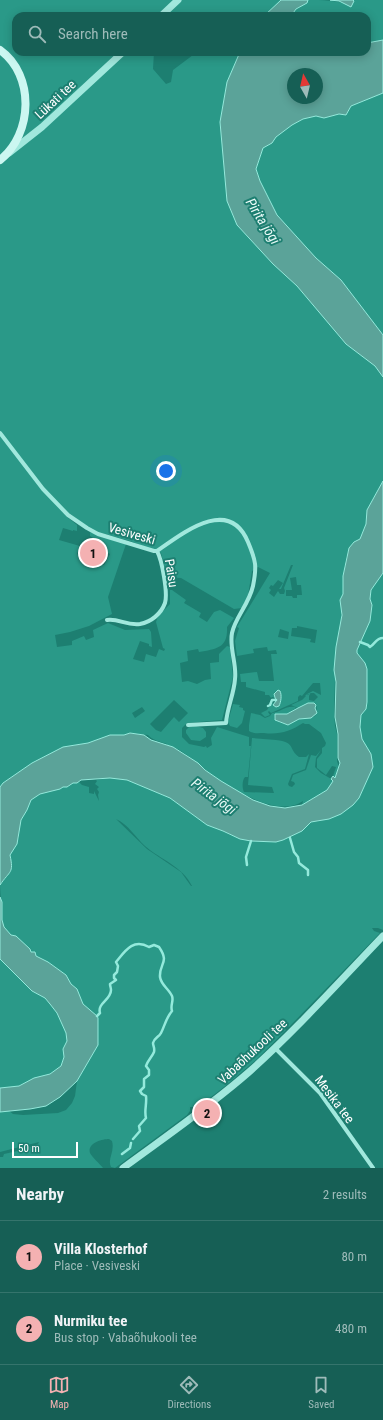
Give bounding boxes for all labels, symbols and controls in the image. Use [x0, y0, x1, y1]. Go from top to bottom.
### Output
search box [12, 12, 371, 56]
icon: search [26, 23, 48, 45]
text: Search here [58, 25, 128, 43]
north arrow [287, 68, 323, 104]
street label: Lükati tee [32, 77, 79, 122]
water label: Pirita jõgi [243, 195, 284, 248]
your location [156, 461, 176, 481]
street label: Vesiveski [107, 520, 157, 547]
pin: 1 [80, 538, 106, 568]
street label: Paisu [162, 558, 181, 588]
water label: Pirita jõgi [189, 774, 240, 818]
street label: Vabaõhukooli tee [215, 1016, 290, 1087]
street label: Mesika tee [312, 1072, 357, 1126]
pin: 2 [194, 1098, 220, 1128]
scale bar [12, 1140, 78, 1159]
text: 50 m [18, 1142, 40, 1155]
text: Nearby [16, 1184, 64, 1204]
text: 2 results [323, 1187, 367, 1202]
text: Villa Klosterhof [54, 1240, 147, 1258]
text: 1 [26, 1249, 32, 1264]
text: 80 m [341, 1249, 367, 1264]
text: Place · Vesiveski [54, 1258, 140, 1273]
text: Nurmiku tee [54, 1312, 127, 1330]
text: 2 [26, 1321, 32, 1336]
text: 480 m [335, 1321, 367, 1336]
text: Bus stop · Vabaõhukooli tee [54, 1330, 197, 1345]
tab: Map [48, 1374, 70, 1411]
tab: Directions [167, 1374, 211, 1411]
tab: Saved [308, 1374, 335, 1411]

